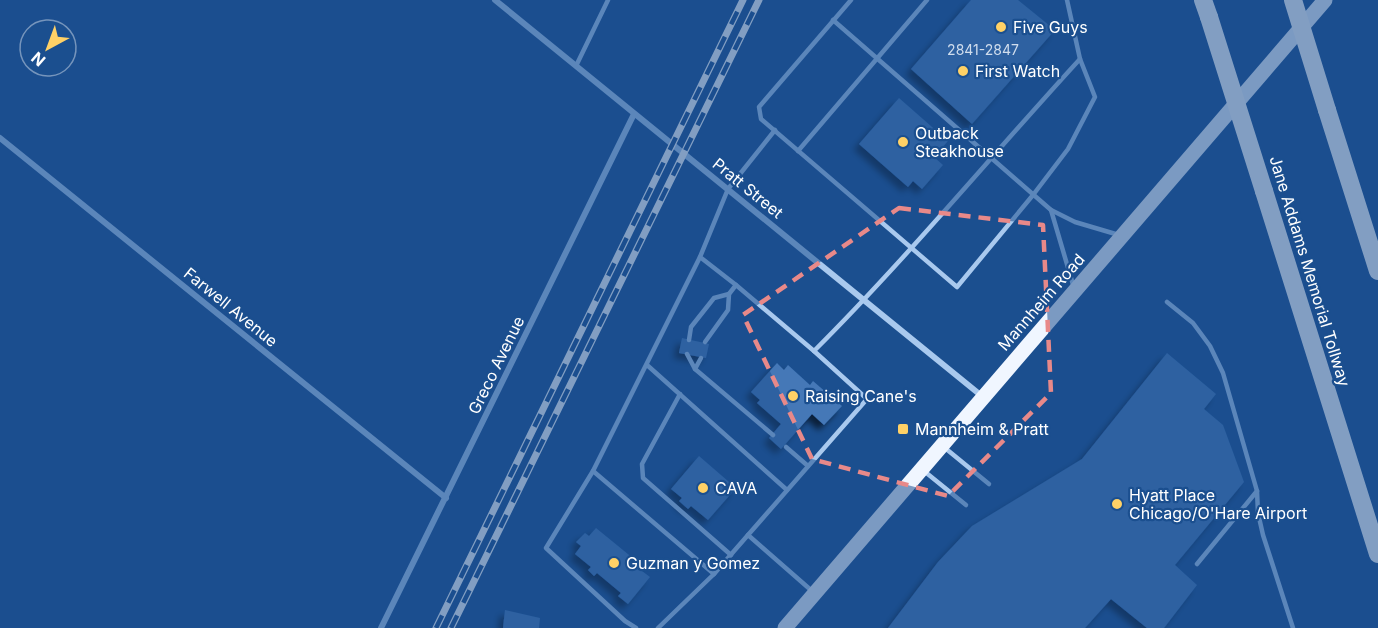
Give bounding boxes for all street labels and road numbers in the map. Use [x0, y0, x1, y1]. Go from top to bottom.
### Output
street label: Pratt Street [709, 153, 787, 223]
street label: Jane Addams Memorial Tollway [1265, 153, 1355, 389]
street label: Mannheim Road [993, 249, 1089, 355]
street label: Farwell Avenue [180, 263, 282, 351]
street label: Greco Avenue [464, 313, 528, 417]

